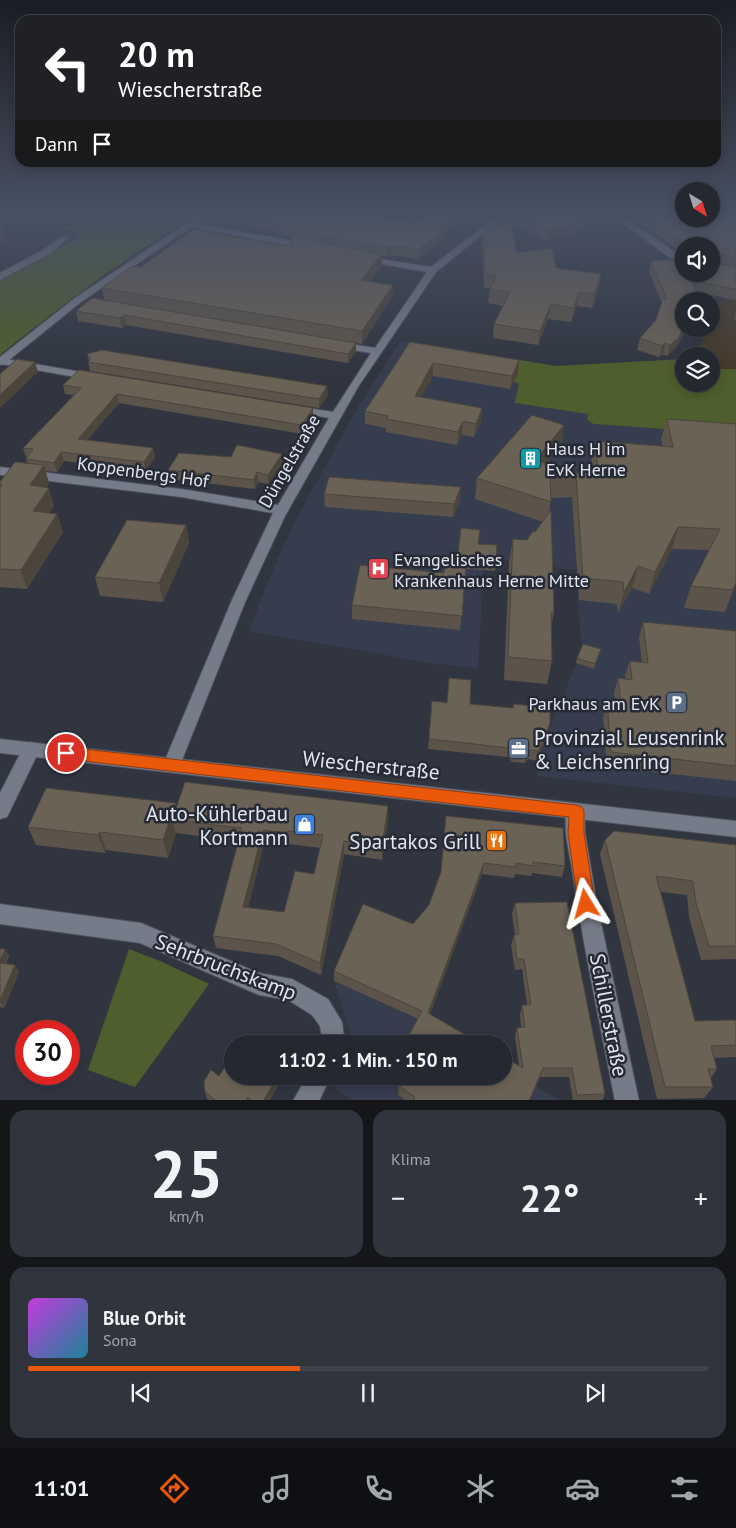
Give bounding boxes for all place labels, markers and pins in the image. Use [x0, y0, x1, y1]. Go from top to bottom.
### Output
place label: Haus H im EvK Herne [546, 437, 626, 481]
building icon: Haus H im EvK Herne [518, 446, 542, 470]
place label: Evangelisches Krankenhaus Herne Mitte [394, 548, 589, 592]
hospital icon: Evangelisches Krankenhaus Herne Mitte [366, 557, 390, 581]
parking icon: Parkhaus am EvK [664, 691, 688, 715]
place label: Parkhaus am EvK [528, 692, 660, 715]
place label: Provinzial Leusenrink & Leichsenring [534, 724, 724, 775]
pin [45, 732, 87, 774]
office icon: Provinzial Leusenrink & Leichsenring [506, 737, 530, 761]
place label: Auto-Kühlerbau Kortmann [146, 800, 288, 851]
shop icon: Auto-Kühlerbau Kortmann [292, 813, 316, 837]
place label: Spartakos Grill [349, 828, 481, 855]
restaurant icon: Spartakos Grill [485, 829, 509, 853]

